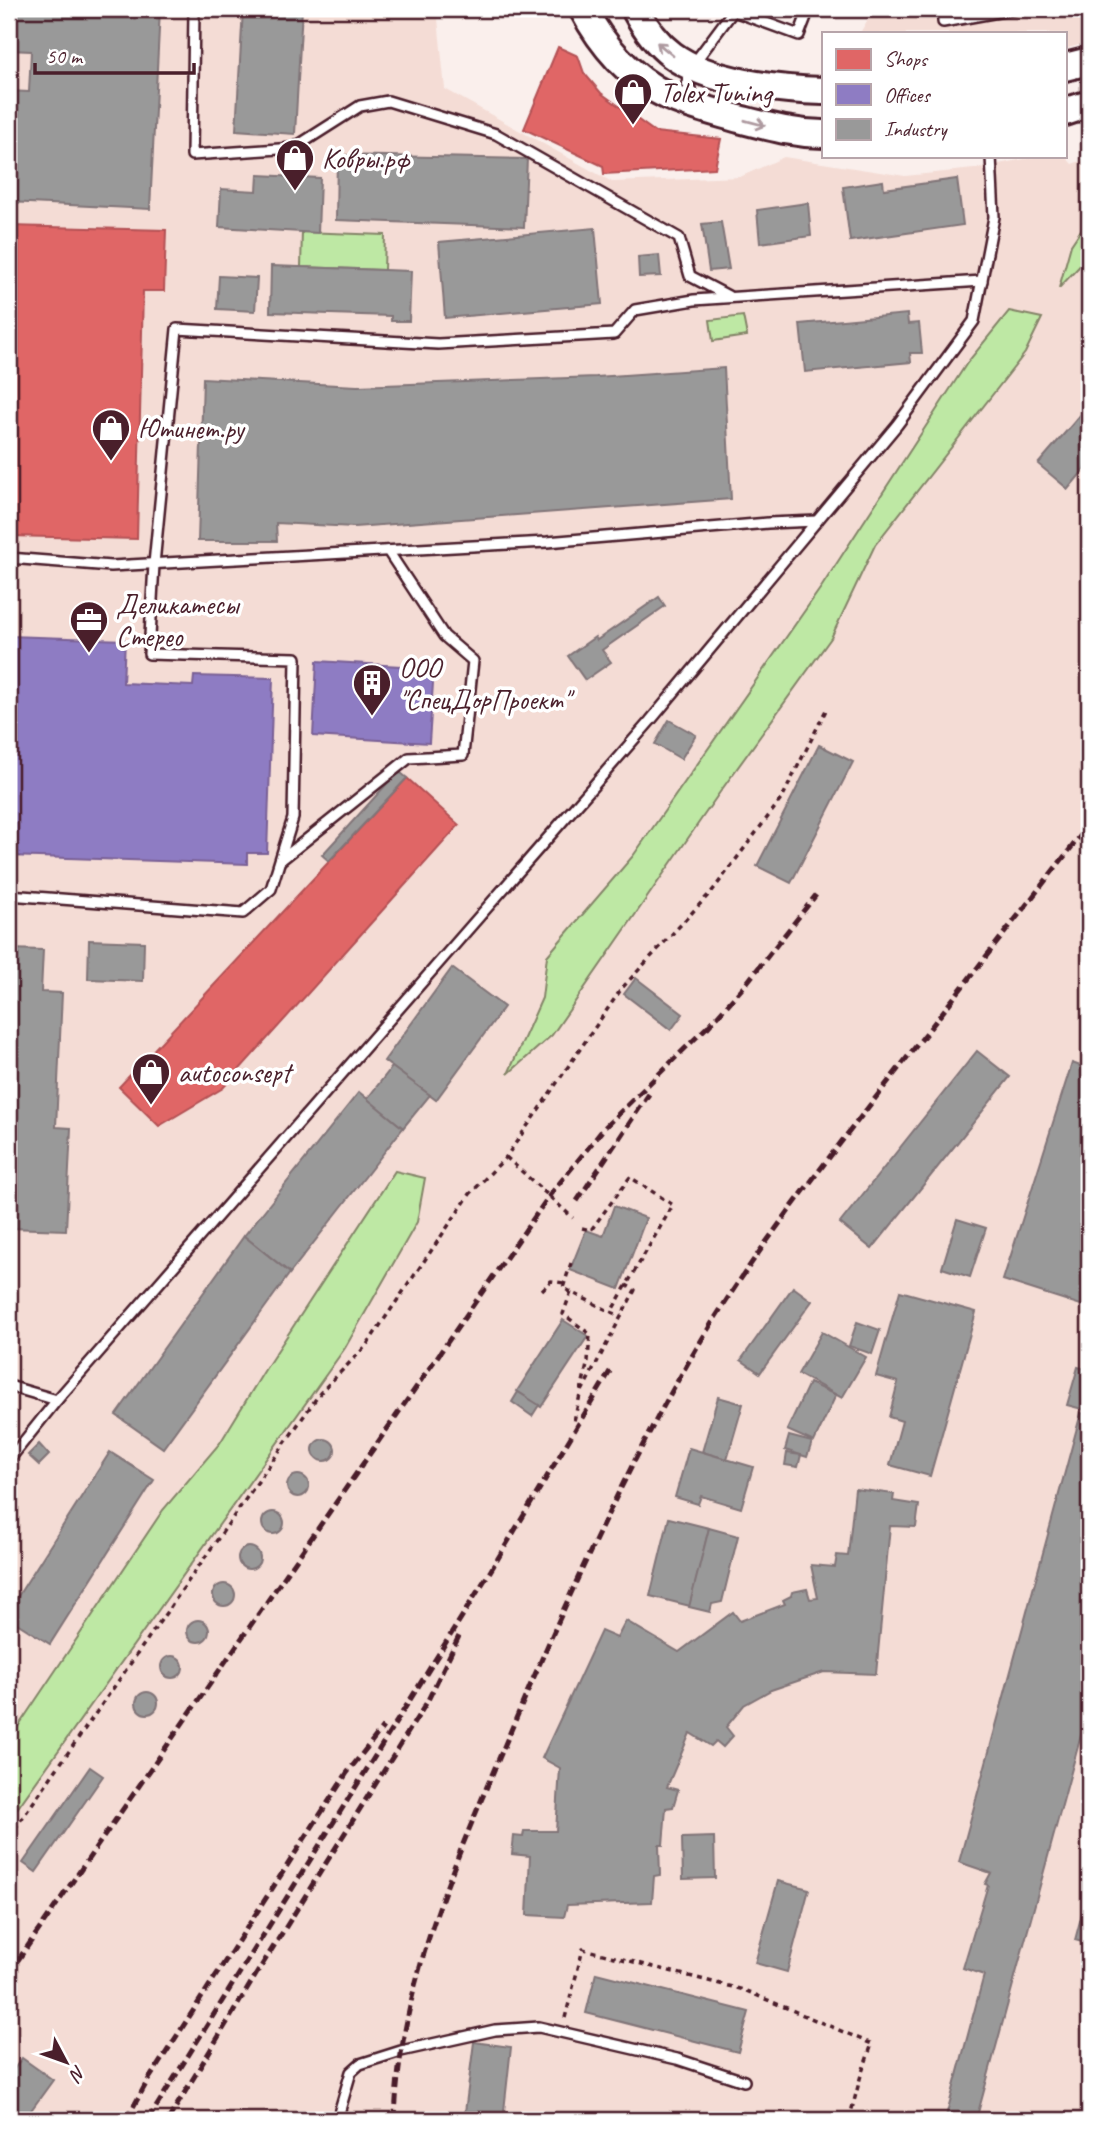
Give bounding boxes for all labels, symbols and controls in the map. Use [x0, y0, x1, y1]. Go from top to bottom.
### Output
scale bar [35, 32, 194, 76]
legend [822, 32, 1066, 158]
one-way arrow [657, 41, 675, 57]
text: 50 m [46, 43, 84, 69]
text: Shops [884, 46, 929, 72]
shop icon: Tolex Tuning [612, 71, 654, 126]
place label: Tolex Tuning [660, 75, 774, 110]
text: Offices [884, 82, 931, 108]
text: Industry [884, 116, 948, 142]
one-way arrow [743, 117, 766, 130]
shop icon: Ковры.рф [274, 137, 316, 192]
place label: Ковры.рф [322, 141, 410, 176]
shop icon: Ютинет.ру [90, 407, 132, 462]
place label: Ютинет.ру [138, 411, 246, 446]
place label: Деликатесы Стерео [116, 587, 241, 654]
office icon: Деликатесы Стерео [68, 599, 110, 654]
place label: ООО "СпецДорПроект" [399, 650, 575, 717]
building icon: ООО "СпецДорПроект" [351, 662, 393, 717]
shop icon: autoconsept [130, 1051, 172, 1106]
place label: autoconsept [178, 1055, 294, 1090]
north arrow [32, 2028, 102, 2098]
text: N [63, 2060, 91, 2087]

